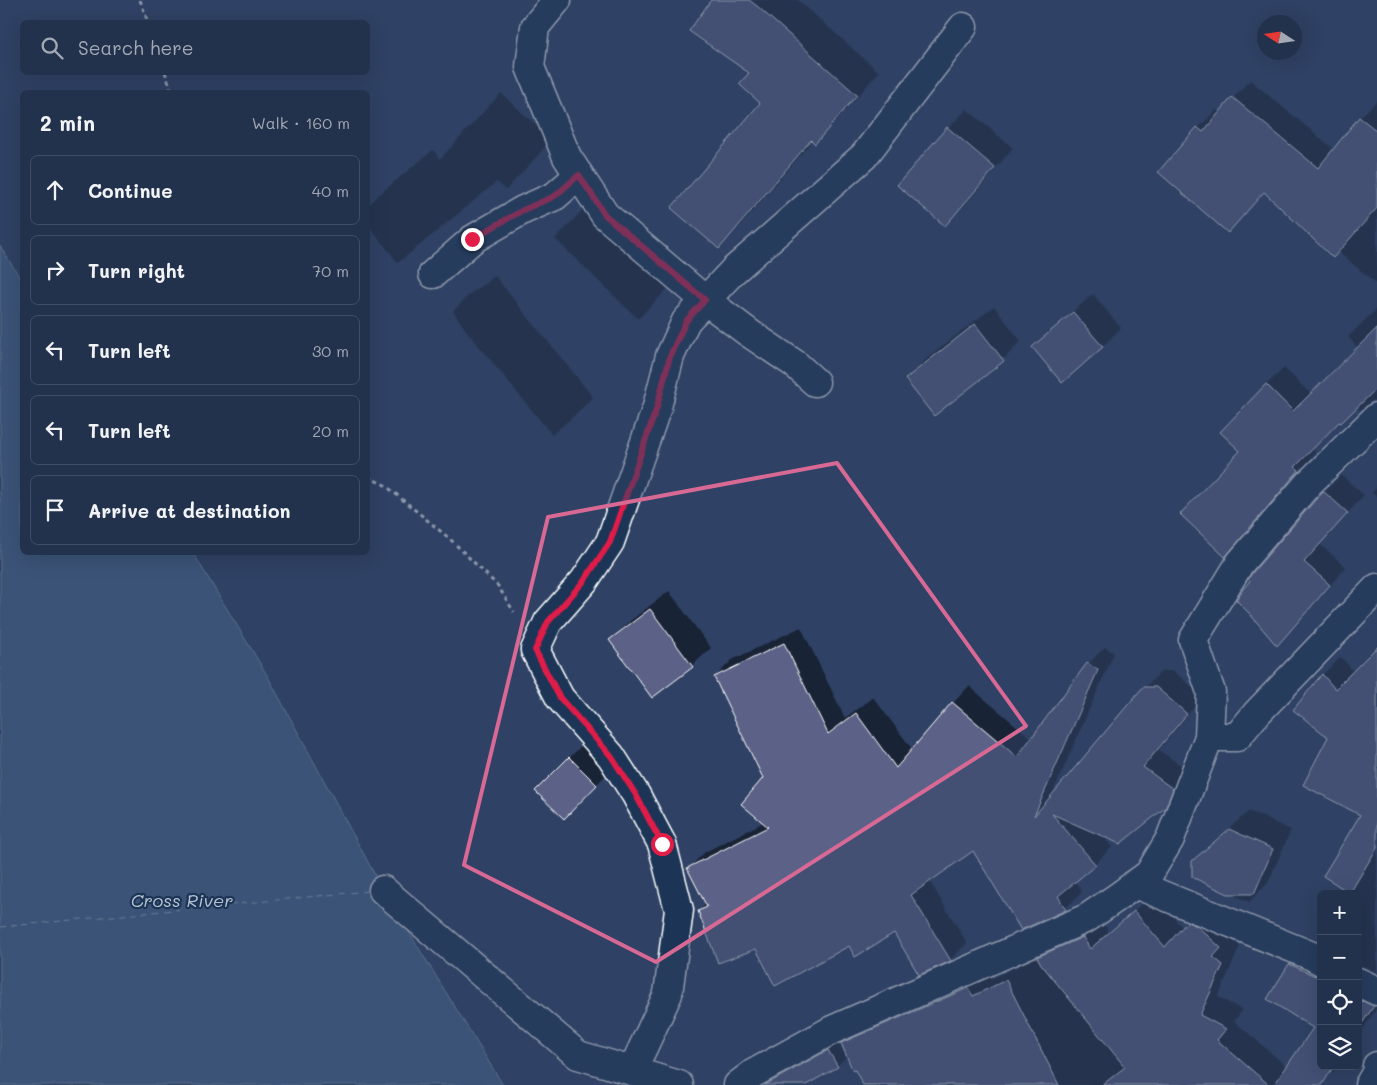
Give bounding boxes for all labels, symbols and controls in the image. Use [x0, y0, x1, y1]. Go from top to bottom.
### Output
north arrow [1257, 15, 1302, 60]
search box [20, 20, 370, 75]
icon: search [38, 34, 66, 62]
text: Search here [78, 35, 194, 60]
text: 2 min [40, 109, 95, 136]
text: Walk · 160 m [252, 112, 350, 133]
icon: ahead [41, 176, 69, 204]
text: Continue [88, 178, 173, 203]
text: 40 m [312, 180, 349, 201]
route end [461, 228, 484, 251]
icon: right [41, 256, 69, 284]
text: Turn right [88, 258, 185, 283]
text: 70 m [312, 260, 349, 281]
icon: left [41, 336, 69, 364]
text: Turn left [88, 338, 171, 363]
text: 30 m [312, 340, 349, 361]
icon: left [41, 416, 69, 444]
text: Turn left [88, 418, 171, 443]
text: 20 m [312, 420, 349, 441]
icon: arrive [41, 496, 69, 524]
text: Arrive at destination [88, 498, 291, 523]
route start [651, 833, 674, 856]
water label: Cross River [131, 888, 233, 912]
map controls [1317, 890, 1362, 1070]
button: + [1317, 890, 1362, 935]
button: − [1317, 935, 1362, 980]
button: locate [1317, 980, 1362, 1025]
button: layers [1317, 1025, 1362, 1070]

